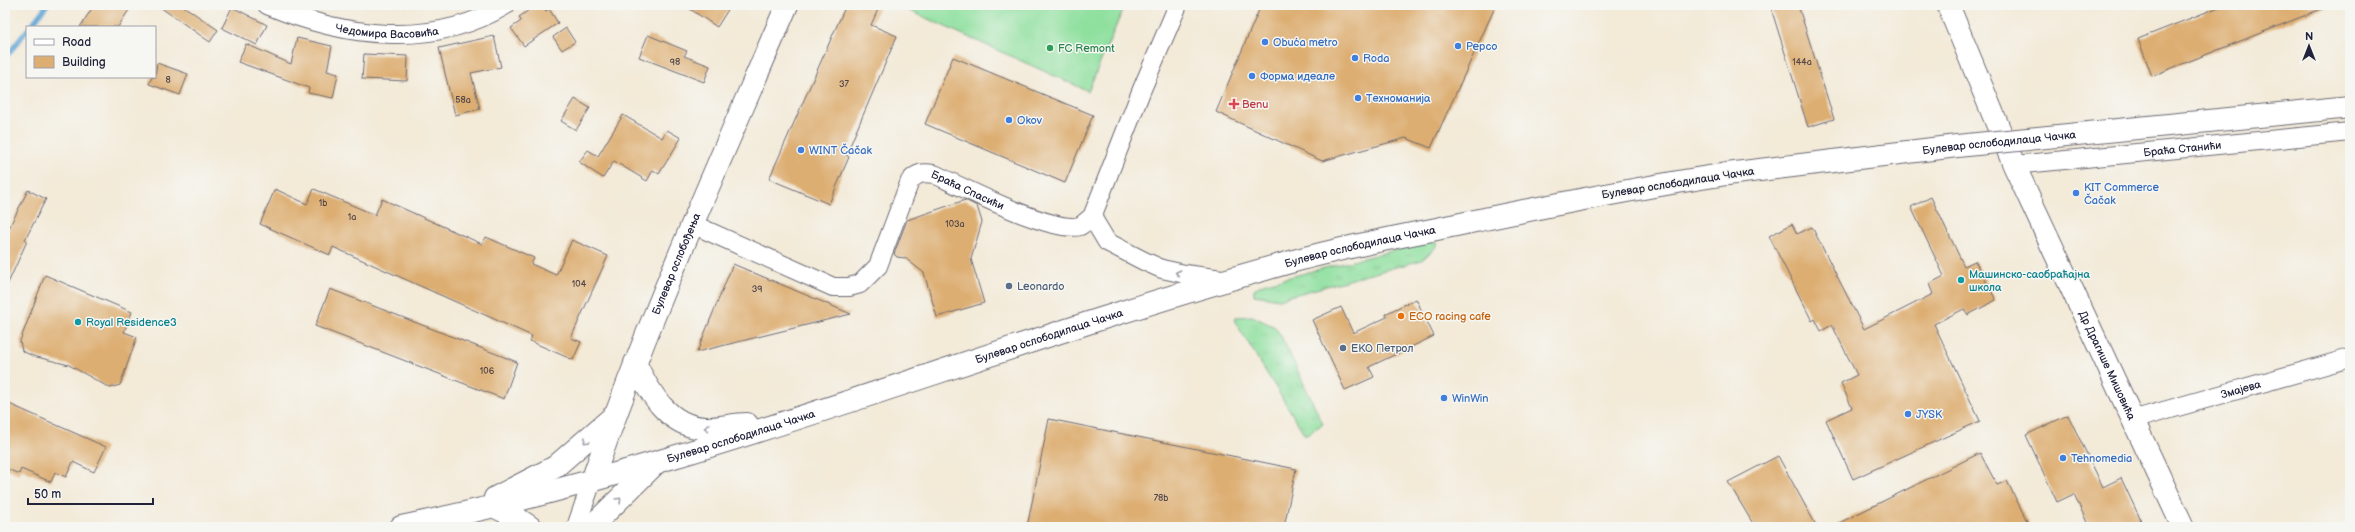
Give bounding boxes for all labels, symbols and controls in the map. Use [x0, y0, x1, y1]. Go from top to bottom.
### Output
street label: Чедомира Васовића [334, 21, 440, 41]
legend [26, 26, 156, 78]
north arrow [2289, 26, 2329, 66]
text: N [2305, 30, 2313, 43]
text: Road [62, 35, 91, 50]
place label: Obuća metro [1273, 36, 1338, 49]
marker: Obuća metro [1260, 37, 1270, 47]
place label: Pepco [1466, 40, 1497, 53]
marker: Pepco [1453, 41, 1463, 51]
place label: FC Remont [1058, 42, 1115, 55]
marker: FC Remont [1045, 43, 1055, 53]
place label: Roda [1363, 52, 1390, 65]
marker: Roda [1350, 53, 1360, 63]
text: Building [62, 55, 106, 70]
house number: 98 [670, 57, 680, 68]
house number: 144a [1792, 57, 1812, 68]
place label: Форма идеале [1260, 70, 1335, 83]
marker: Форма идеале [1247, 71, 1257, 81]
house number: 8 [165, 75, 171, 86]
house number: 37 [839, 79, 850, 90]
place label: Техноманија [1366, 92, 1431, 105]
marker: Техноманија [1353, 93, 1363, 103]
house number: 58a [455, 95, 471, 106]
place label: Benu [1242, 98, 1268, 111]
marker: Benu [1229, 99, 1239, 109]
place label: Okov [1017, 114, 1043, 127]
marker: Okov [1004, 115, 1014, 125]
street label: Булевар ослободилаца Чачка [1922, 128, 2077, 157]
street label: Браћа Станићи [2143, 138, 2222, 159]
place label: WINT Čačak [809, 143, 872, 157]
marker: WINT Čačak [796, 145, 806, 155]
street label: Булевар ослободилаца Чачка [1601, 164, 1756, 201]
street label: Браћа Спасићи [929, 167, 1006, 212]
place label: KIT Commerce Čačak [2084, 181, 2159, 207]
marker: KIT Commerce Čačak [2071, 188, 2081, 198]
house number: 1b [319, 198, 327, 209]
street label: Булевар ослобођења [649, 211, 703, 316]
house number: 1a [348, 212, 356, 223]
house number: 103a [945, 219, 965, 230]
street label: Булевар ослободилаца Чачка [1283, 223, 1437, 270]
place label: Машинско-саобраћајна школа [1969, 268, 2090, 294]
one-way arrow [1175, 269, 1182, 278]
marker: Машинско-саобраћајна школа [1956, 275, 1966, 285]
house number: 104 [572, 279, 587, 290]
place label: Leonardo [1017, 280, 1065, 293]
marker: Leonardo [1004, 281, 1014, 291]
house number: 39 [752, 284, 762, 295]
street label: Булевар ослободилаца Чачка [973, 306, 1125, 366]
street label: Др Драгише Мишовића [2076, 308, 2139, 422]
place label: ECO racing cafe [1409, 310, 1491, 323]
marker: ECO racing cafe [1396, 311, 1406, 321]
place label: Royal Residence3 [86, 316, 177, 329]
marker: Royal Residence3 [73, 317, 83, 327]
place label: ЕКО Петрол [1351, 342, 1414, 355]
marker: ЕКО Петрол [1338, 343, 1348, 353]
house number: 106 [480, 366, 495, 377]
street label: Змајева [2219, 377, 2263, 401]
place label: WinWin [1452, 392, 1489, 405]
marker: WinWin [1439, 393, 1449, 403]
street label: Булевар ослободилаца Чачка [665, 407, 817, 465]
place label: JYSK [1916, 408, 1943, 421]
marker: JYSK [1903, 409, 1913, 419]
one-way arrow [704, 424, 710, 432]
one-way arrow [583, 436, 591, 444]
place label: Tehnomedia [2071, 452, 2132, 465]
marker: Tehnomedia [2058, 453, 2068, 463]
scale bar [28, 480, 153, 506]
text: 50 m [34, 487, 61, 502]
house number: 78b [1154, 493, 1168, 504]
one-way arrow [614, 497, 622, 505]

